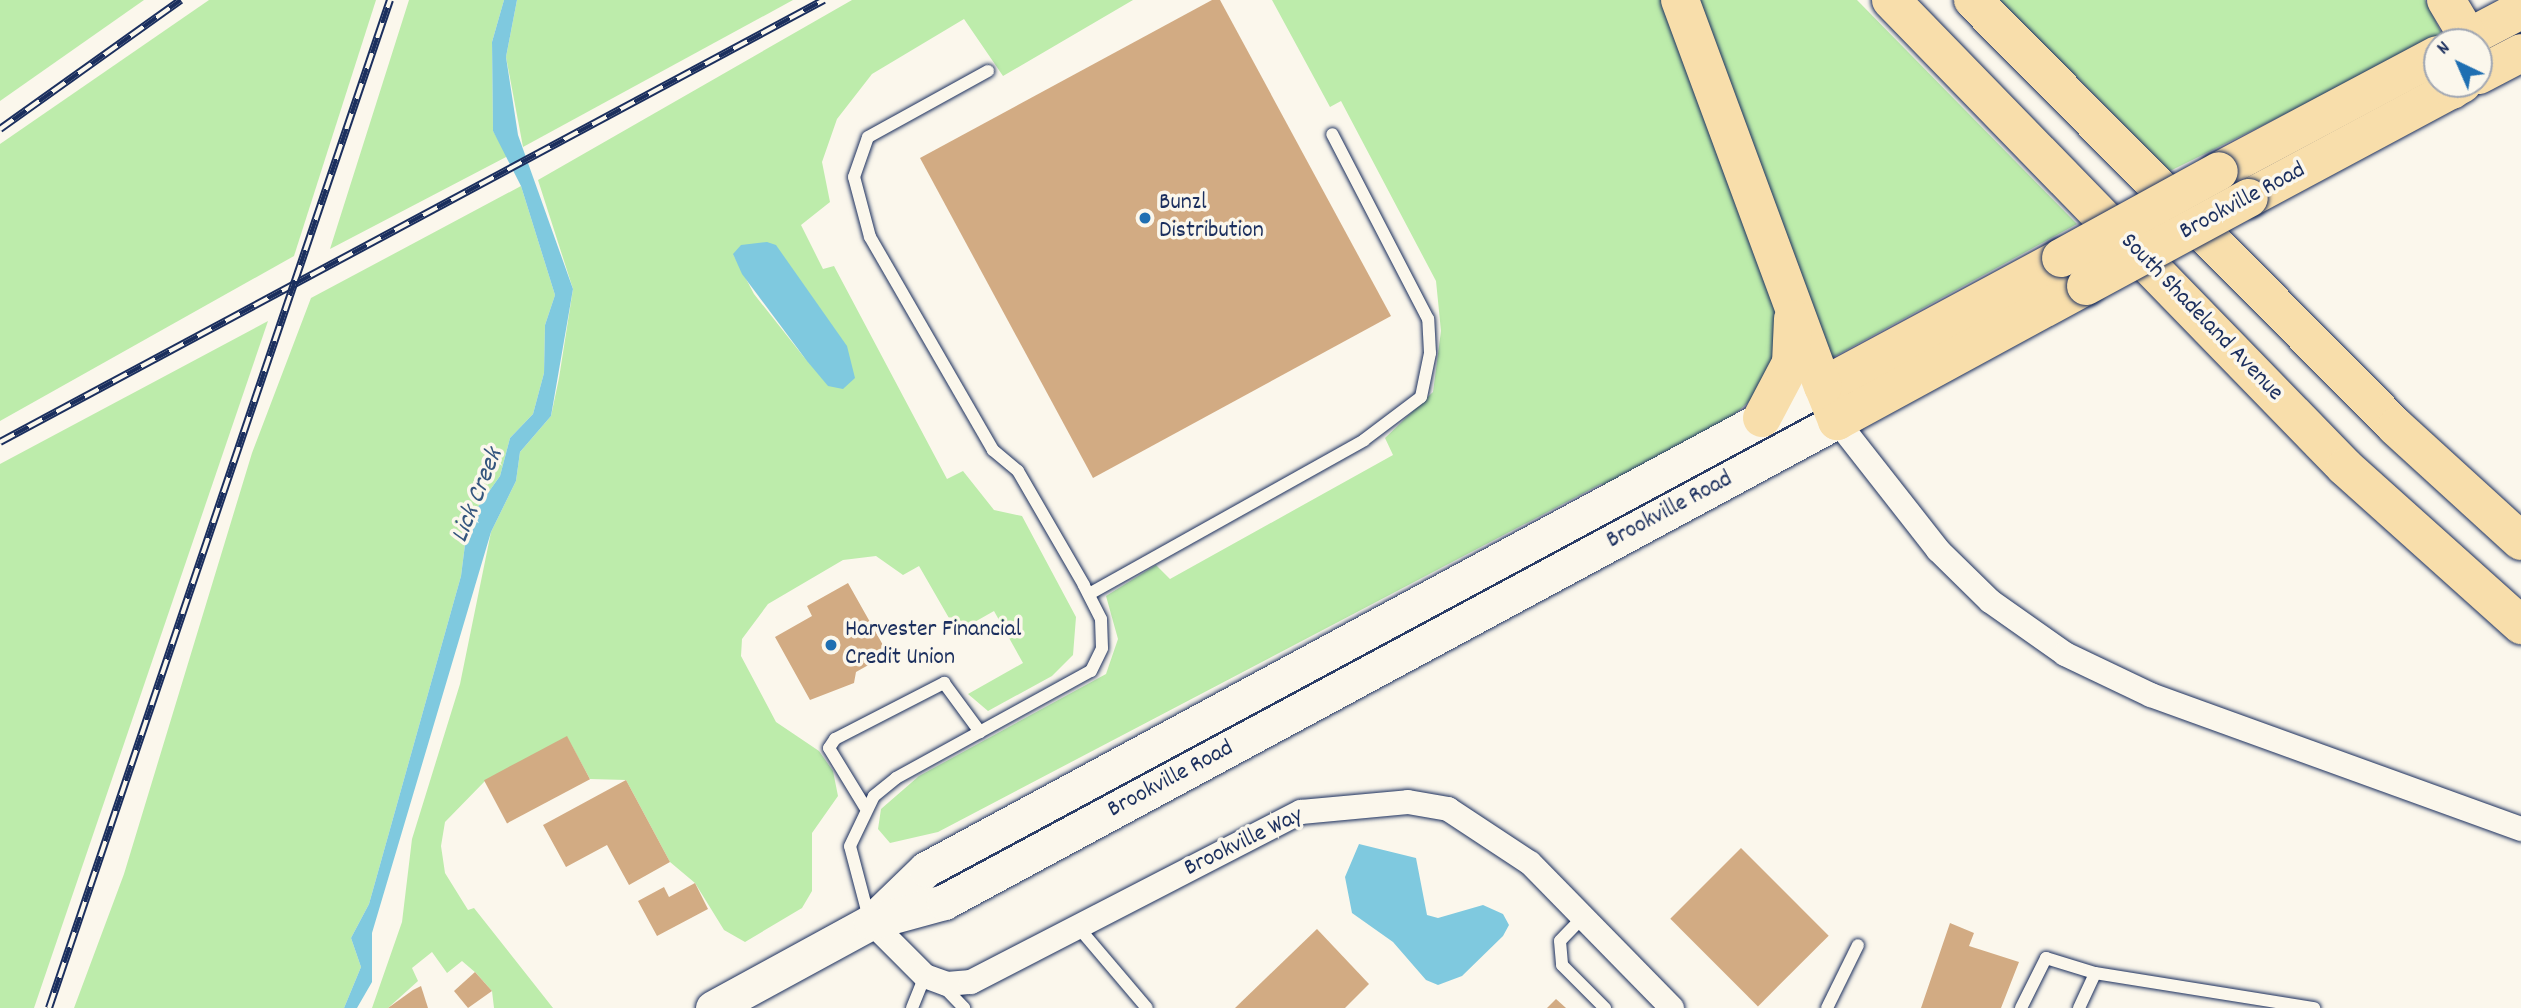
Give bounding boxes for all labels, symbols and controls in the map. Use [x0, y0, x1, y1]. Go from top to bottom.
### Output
north arrow [2423, 28, 2493, 98]
text: N [2432, 36, 2457, 62]
street label: Brookville Road [2175, 157, 2311, 247]
place label: Bunzl Distribution [1159, 190, 1264, 246]
marker: Bunzl Distribution [1137, 210, 1153, 226]
street label: South Shadeland Avenue [2114, 228, 2288, 408]
water label: Lick Creek [445, 444, 511, 548]
street label: Brookville Road [1602, 466, 1738, 556]
place label: Harvester Financial Credit Union [845, 617, 1021, 673]
marker: Harvester Financial Credit Union [823, 637, 839, 653]
street label: Brookville Road [1103, 735, 1239, 825]
street label: Brookville Way [1180, 802, 1308, 884]

